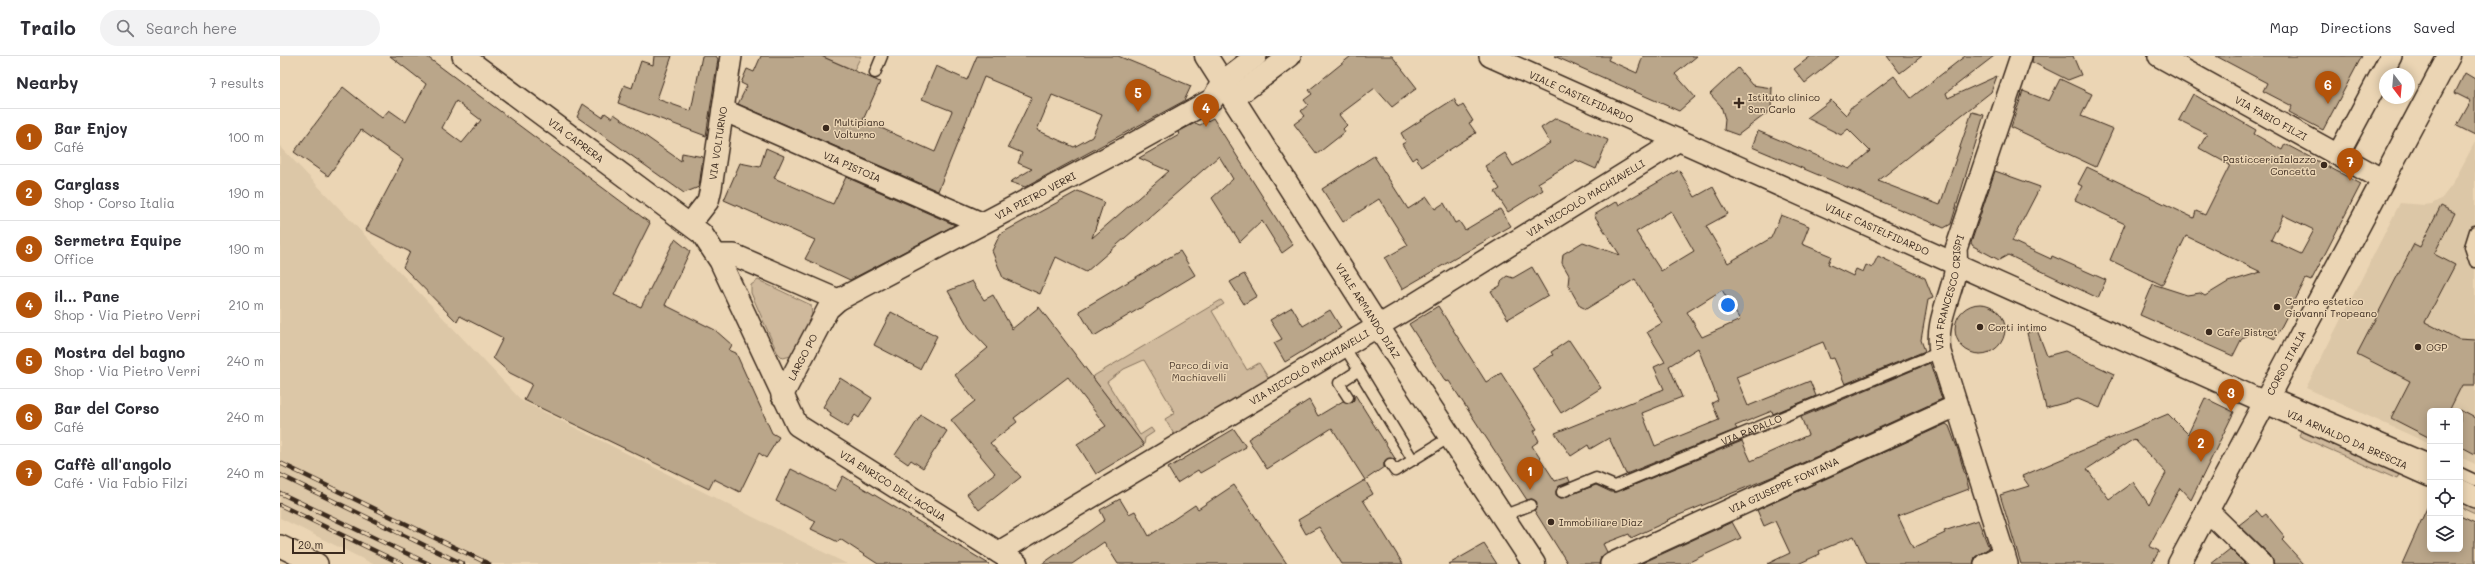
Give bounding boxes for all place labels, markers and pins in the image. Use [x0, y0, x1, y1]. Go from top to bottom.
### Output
pin: 6 [2315, 71, 2341, 104]
pin: 5 [1125, 79, 1151, 112]
place label: Istituto clinico San Carlo [1748, 90, 1820, 116]
pin: 4 [1193, 94, 1219, 127]
marker: Istituto clinico San Carlo [1733, 97, 1745, 109]
place label: Multipiano Volturno [834, 115, 884, 141]
marker: Multipiano Volturno [821, 123, 831, 133]
pin: 7 [2337, 148, 2363, 181]
place label: PasticceriaIalazzo Concetta [2223, 152, 2316, 178]
marker: PasticceriaIalazzo Concetta [2319, 160, 2329, 170]
place label: Centro estetico Giovanni Tropeano [2285, 294, 2377, 320]
marker: Centro estetico Giovanni Tropeano [2272, 302, 2282, 312]
place label: Corti intimo [1988, 320, 2047, 334]
marker: Corti intimo [1975, 322, 1985, 332]
place label: Cafe Bistrot [2217, 325, 2278, 339]
marker: Cafe Bistrot [2204, 327, 2214, 337]
place label: OGP [2426, 340, 2447, 354]
marker: OGP [2413, 342, 2423, 352]
pin: 3 [2218, 379, 2244, 412]
pin: 2 [2188, 429, 2214, 462]
pin: 1 [1517, 457, 1543, 490]
place label: Immobiliare Diaz [1559, 515, 1643, 529]
marker: Immobiliare Diaz [1546, 517, 1556, 527]

